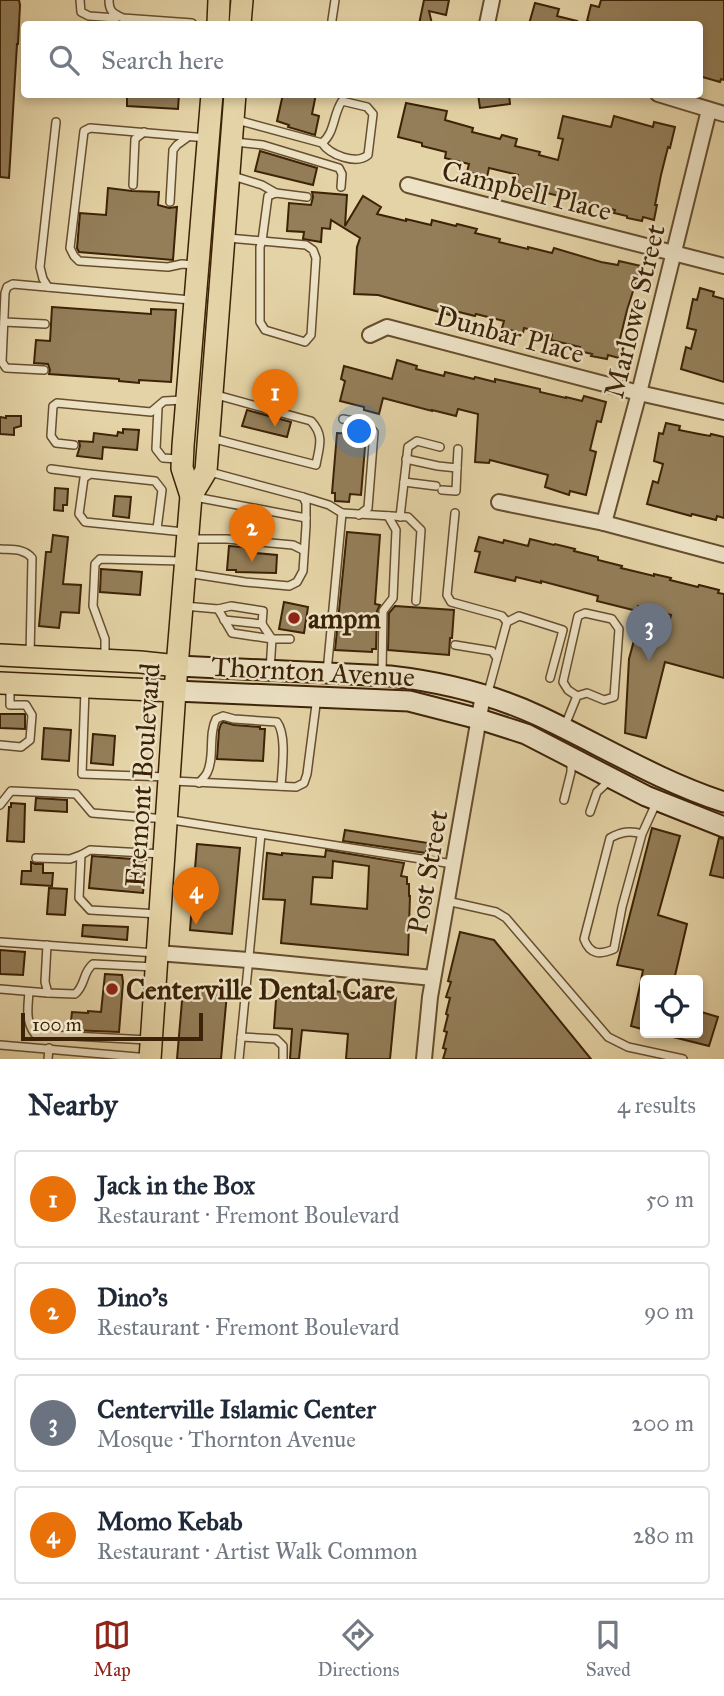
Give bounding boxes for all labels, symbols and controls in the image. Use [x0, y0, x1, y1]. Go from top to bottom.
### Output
search box [21, 21, 703, 98]
icon: search [45, 41, 83, 79]
text: Search here [101, 44, 224, 76]
street label: Campbell Place [438, 152, 615, 228]
street label: Marlowe Street [596, 220, 673, 402]
street label: Dunbar Place [431, 298, 588, 371]
pin: 1 [252, 369, 298, 427]
your location [342, 414, 376, 448]
pin: 2 [229, 504, 275, 562]
place label: ampm [308, 601, 381, 636]
pin: 3 [626, 603, 672, 661]
marker: ampm [286, 610, 302, 626]
street label: Thornton Avenue [210, 649, 416, 694]
street label: Fremont Boulevard [117, 662, 168, 888]
street label: Post Street [399, 807, 456, 937]
pin: 4 [173, 867, 219, 925]
place label: Centerville Dental Care [126, 972, 396, 1007]
map controls [640, 975, 703, 1038]
button: locate [640, 975, 703, 1038]
marker: Centerville Dental Care [104, 981, 120, 997]
scale bar [21, 1010, 203, 1042]
text: 100 m [32, 1013, 82, 1036]
text: Nearby [28, 1087, 118, 1123]
text: 4 results [617, 1091, 696, 1119]
text: Jack in the Box [97, 1169, 255, 1201]
text: 1 [48, 1185, 58, 1213]
text: 50 m [646, 1185, 694, 1213]
text: Restaurant · Fremont Boulevard [97, 1201, 399, 1229]
text: Dino's [97, 1281, 168, 1313]
text: 2 [47, 1297, 59, 1325]
text: 90 m [644, 1297, 694, 1325]
text: Restaurant · Fremont Boulevard [97, 1313, 399, 1341]
text: Centerville Islamic Center [97, 1393, 376, 1425]
text: 3 [48, 1409, 58, 1437]
text: 200 m [632, 1409, 694, 1437]
text: Mosque · Thornton Avenue [97, 1425, 356, 1453]
text: Momo Kebab [97, 1505, 243, 1537]
text: 4 [47, 1521, 59, 1549]
text: 280 m [633, 1521, 694, 1549]
text: Restaurant · Artist Walk Common [97, 1537, 417, 1565]
tab: Map [93, 1616, 131, 1681]
tab: Directions [317, 1616, 399, 1681]
tab: Saved [586, 1616, 631, 1681]

